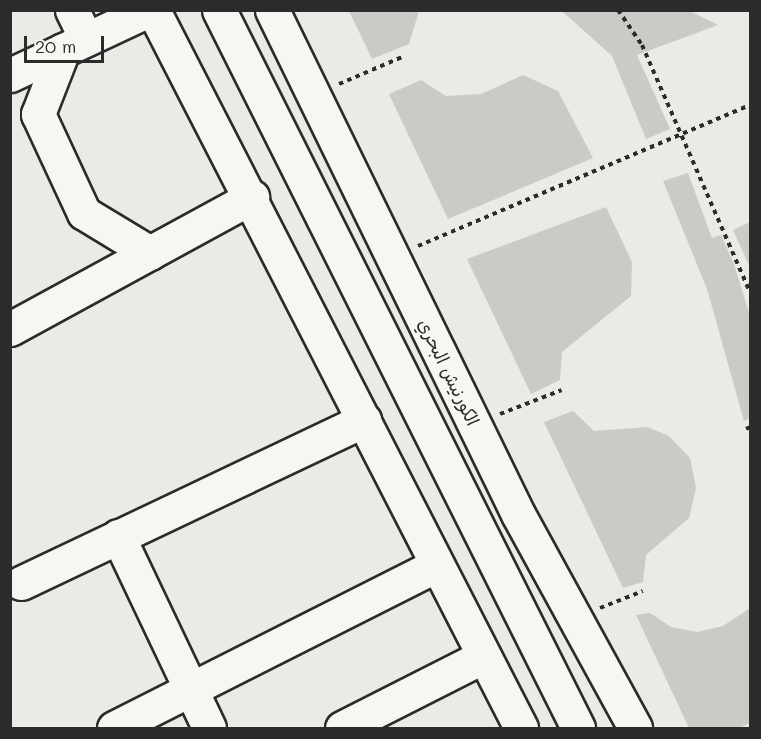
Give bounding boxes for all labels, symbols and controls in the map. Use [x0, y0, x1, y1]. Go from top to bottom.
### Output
scale bar [27, 24, 106, 62]
text: 20 m [35, 34, 76, 58]
street label: الكورنيش البحري [414, 315, 484, 429]

